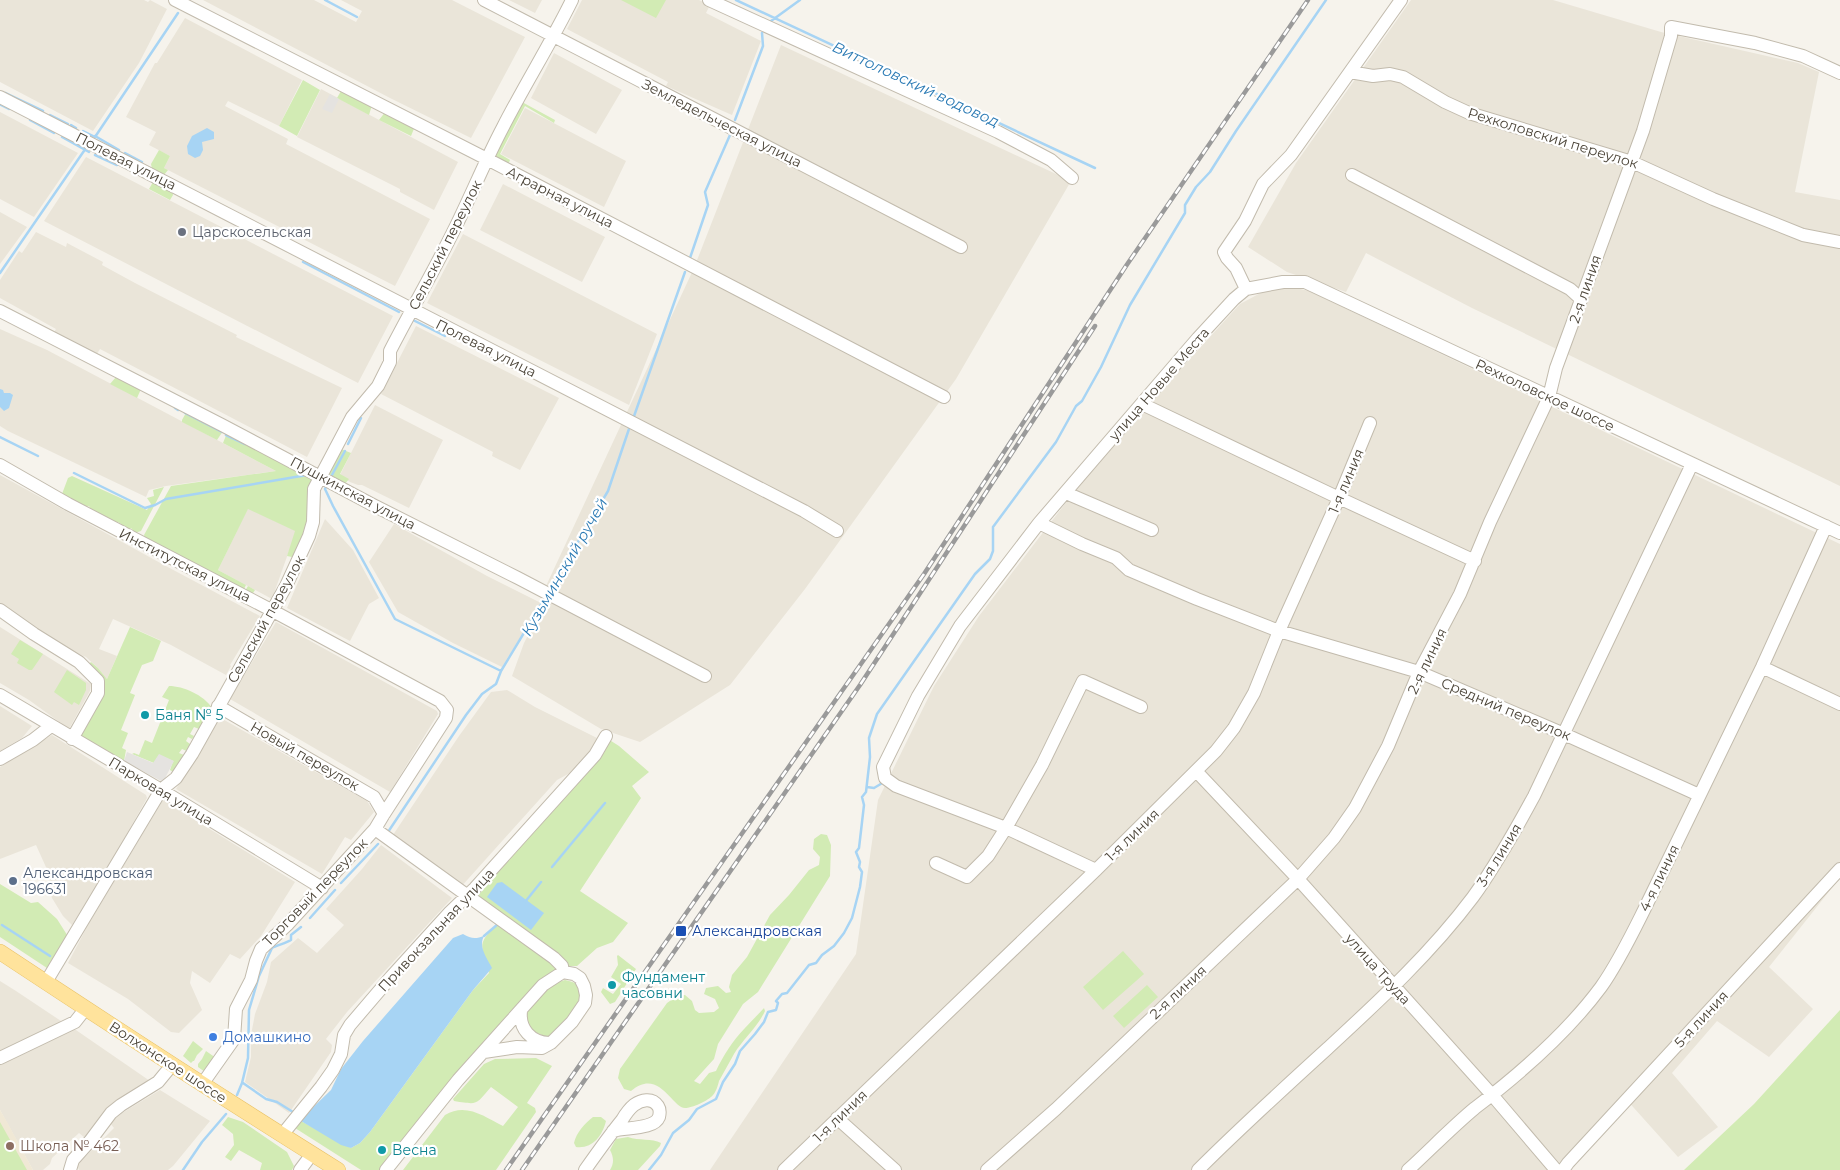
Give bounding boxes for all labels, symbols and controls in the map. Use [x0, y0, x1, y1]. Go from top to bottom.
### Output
water label: Виттоловский водовод [830, 37, 1002, 131]
street label: Земледельческая улица [639, 75, 805, 171]
street label: Рехколовский переулок [1466, 104, 1640, 172]
street label: Полевая улица [73, 128, 179, 194]
street label: Аграрная улица [503, 162, 617, 232]
street label: Сельский переулок [404, 177, 486, 313]
place label: Царскосельская [192, 223, 312, 241]
marker: Царскосельская [176, 226, 188, 238]
street label: 2-я линия [1565, 252, 1605, 326]
street label: Полевая улица [433, 315, 539, 381]
street label: улица Новые Места [1104, 324, 1213, 445]
street label: Рехколовское шоссе [1472, 355, 1618, 435]
street label: 1-я линия [1324, 446, 1368, 516]
street label: Пушкинская улица [287, 452, 419, 534]
water label: Кузьминский ручей [517, 495, 611, 639]
street label: Институтская улица [116, 524, 254, 606]
street label: Сельский переулок [223, 552, 309, 686]
street label: 2-я линия [1403, 625, 1451, 697]
street label: Средний переулок [1438, 674, 1574, 744]
place label: Баня № 5 [155, 706, 223, 724]
marker: Баня № 5 [139, 709, 151, 721]
street label: Новый переулок [247, 718, 363, 794]
street label: Парковая улица [106, 753, 216, 829]
street label: 1-я линия [1101, 805, 1163, 865]
street label: 3-я линия [1473, 820, 1525, 890]
street label: Торговый переулок [259, 834, 371, 950]
street label: 4-я линия [1635, 841, 1683, 915]
place label: Александровская 196631 [23, 864, 153, 898]
street label: Привокзальная улица [374, 865, 498, 995]
marker: Александровская 196631 [7, 875, 19, 887]
place label: Александровская [692, 922, 822, 940]
marker: Александровская [674, 924, 688, 938]
street label: улица Труда [1341, 929, 1415, 1008]
street label: 2-я линия [1146, 961, 1210, 1023]
place label: Фундамент часовни [622, 968, 706, 1002]
marker: Фундамент часовни [606, 979, 618, 991]
street label: 5-я линия [1670, 987, 1732, 1051]
street label: Волхонское шоссе [106, 1017, 230, 1107]
place label: Домашкино [223, 1028, 311, 1046]
marker: Домашкино [207, 1031, 219, 1043]
street label: 1-я линия [809, 1086, 871, 1146]
place label: Школа № 462 [20, 1137, 119, 1155]
marker: Школа № 462 [4, 1140, 16, 1152]
place label: Весна [392, 1141, 437, 1159]
marker: Весна [376, 1144, 388, 1156]

